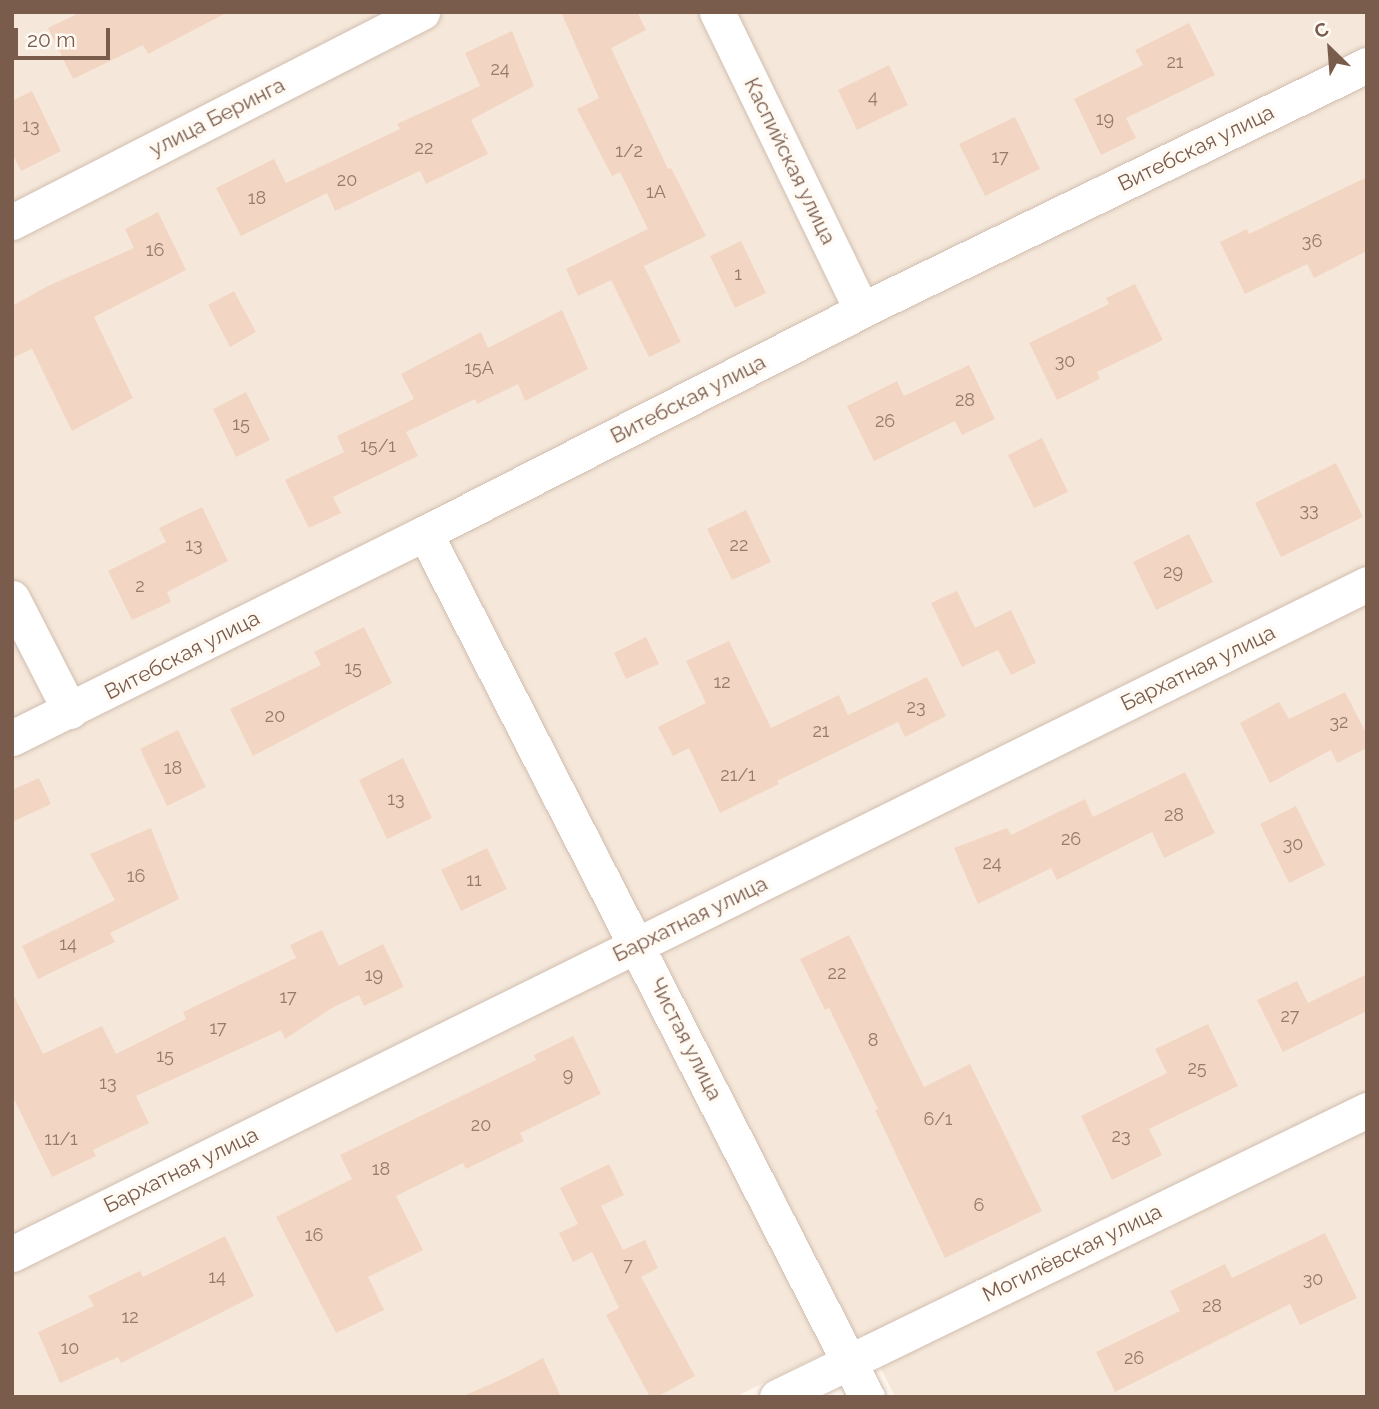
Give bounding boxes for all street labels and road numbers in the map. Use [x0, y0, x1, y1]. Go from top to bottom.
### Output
street label: улица Беринга [145, 72, 289, 162]
street label: Каспийская улица [739, 73, 841, 249]
street label: Витебская улица [1114, 99, 1278, 197]
street label: Витебская улица [606, 349, 770, 449]
street label: Витебская улица [100, 605, 264, 705]
street label: Бархатная улица [1116, 620, 1280, 716]
street label: Бархатная улица [608, 871, 772, 967]
street label: Чистая улица [644, 973, 728, 1105]
street label: Бархатная улица [99, 1122, 263, 1218]
street label: Могилёвская улица [978, 1199, 1166, 1307]

